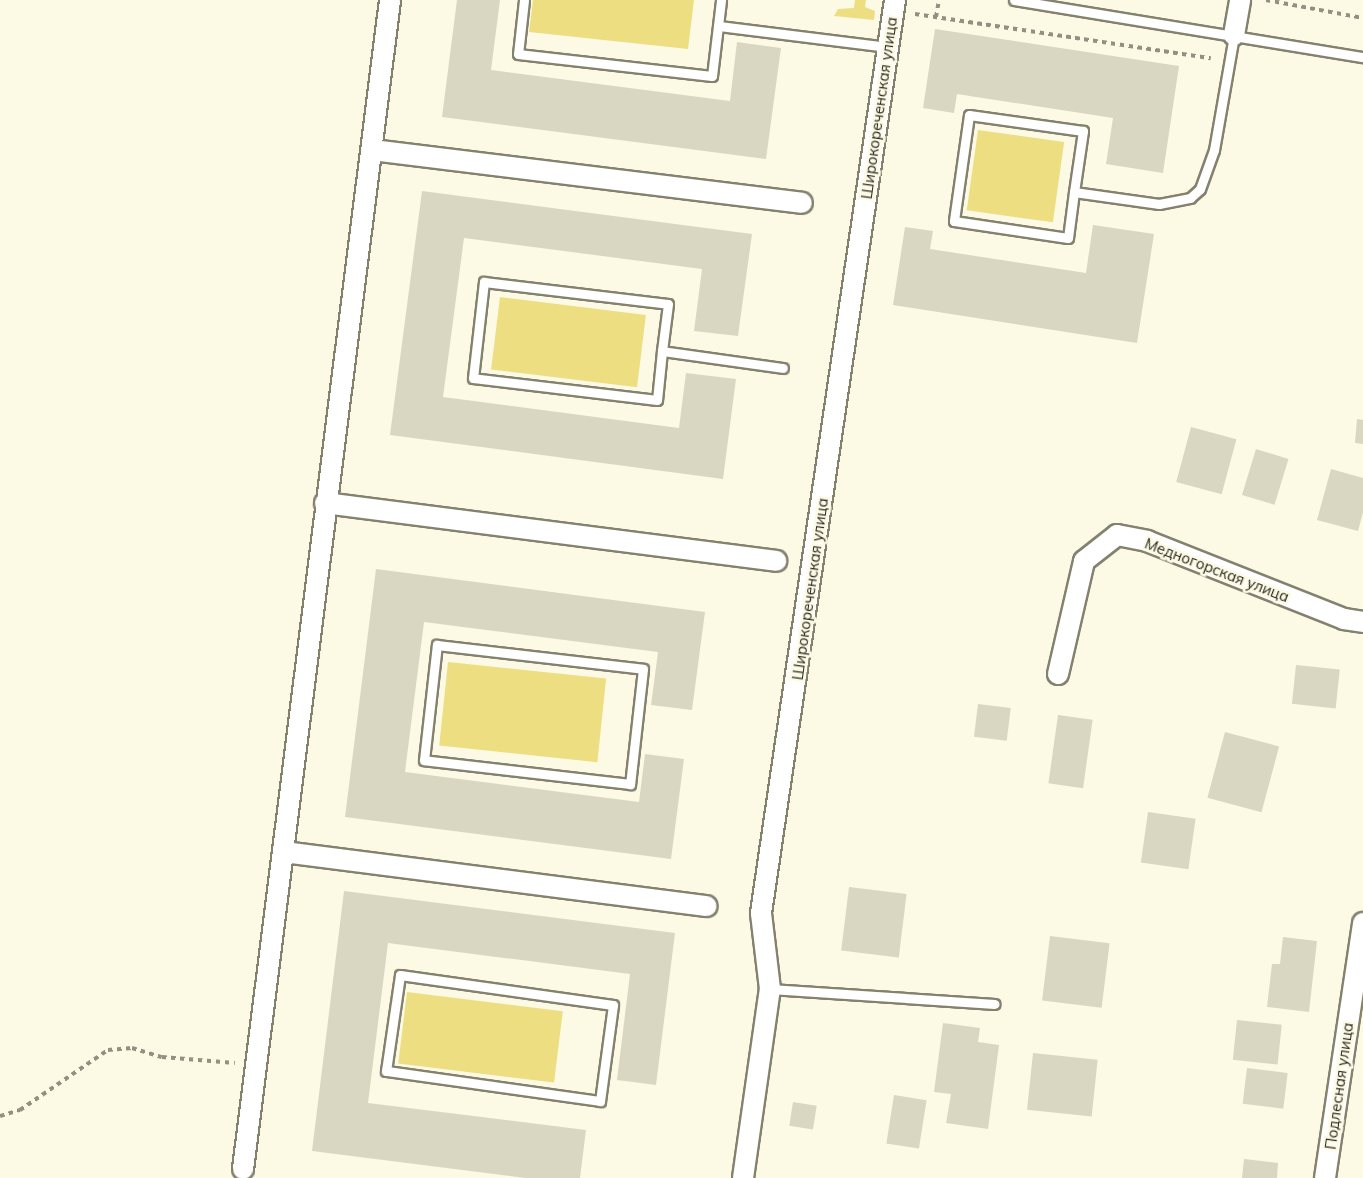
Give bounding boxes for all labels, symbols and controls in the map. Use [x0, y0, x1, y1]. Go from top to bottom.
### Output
street label: Широкореченская улица [857, 16, 901, 200]
street label: Широкореченская улица [788, 497, 832, 681]
street label: Медногорская улица [1142, 534, 1292, 606]
street label: Подлесная улица [1321, 1021, 1357, 1151]

